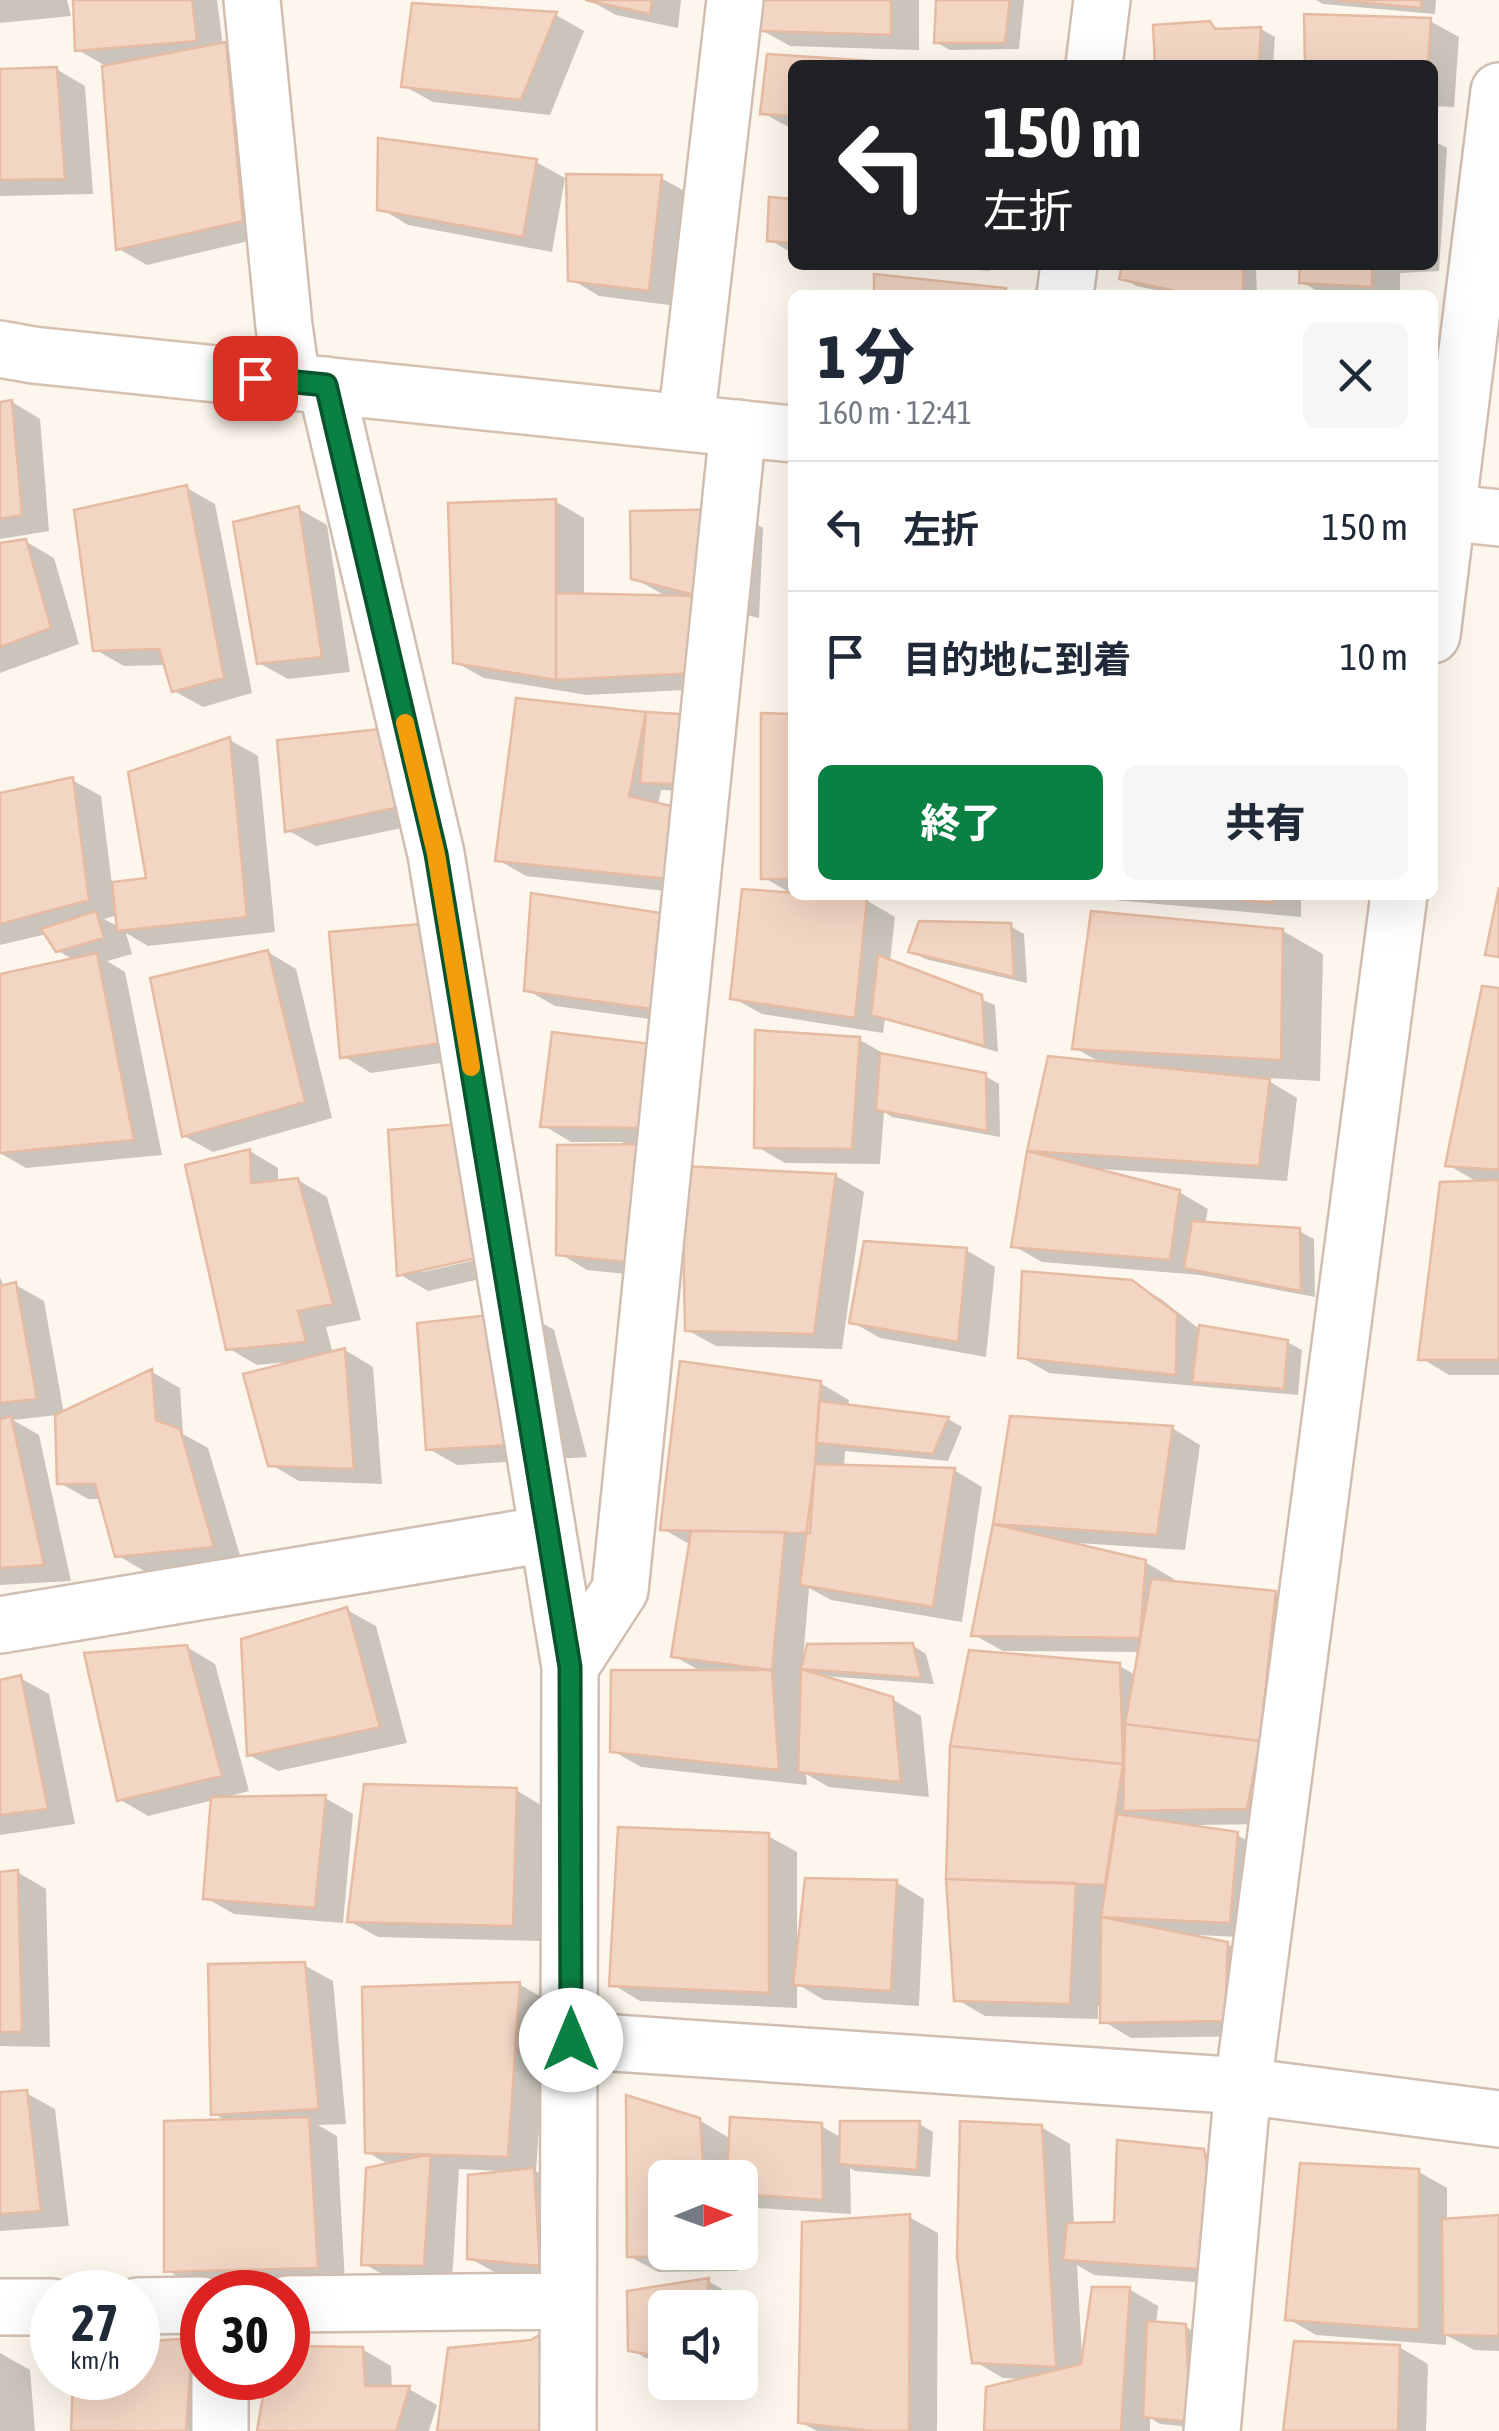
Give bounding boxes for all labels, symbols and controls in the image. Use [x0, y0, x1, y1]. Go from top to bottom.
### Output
text: 150 m [983, 92, 1142, 172]
icon: left [818, 100, 948, 230]
text: 左折 [983, 185, 1073, 237]
text: 1 分 [818, 322, 914, 391]
button: close [1303, 323, 1408, 428]
pin [213, 336, 298, 421]
icon: arrive [228, 351, 283, 406]
text: 160 m · 12:41 [818, 394, 972, 431]
icon: left [818, 499, 873, 554]
text: 150 m [1322, 505, 1408, 548]
text: 左折 [903, 508, 979, 551]
icon: arrive [818, 629, 873, 684]
text: 10 m [1340, 635, 1408, 678]
text: 目的地に到着 [903, 638, 1131, 681]
button: 終了 [818, 765, 1103, 880]
button: 共有 [1123, 765, 1408, 880]
position arrow [519, 1988, 623, 2092]
north arrow [648, 2160, 758, 2270]
map controls [648, 2160, 758, 2400]
speed limit sign: 30 [180, 2270, 310, 2400]
button: sound [648, 2290, 758, 2400]
text: 27 [71, 2294, 118, 2352]
text: km/h [70, 2346, 120, 2374]

